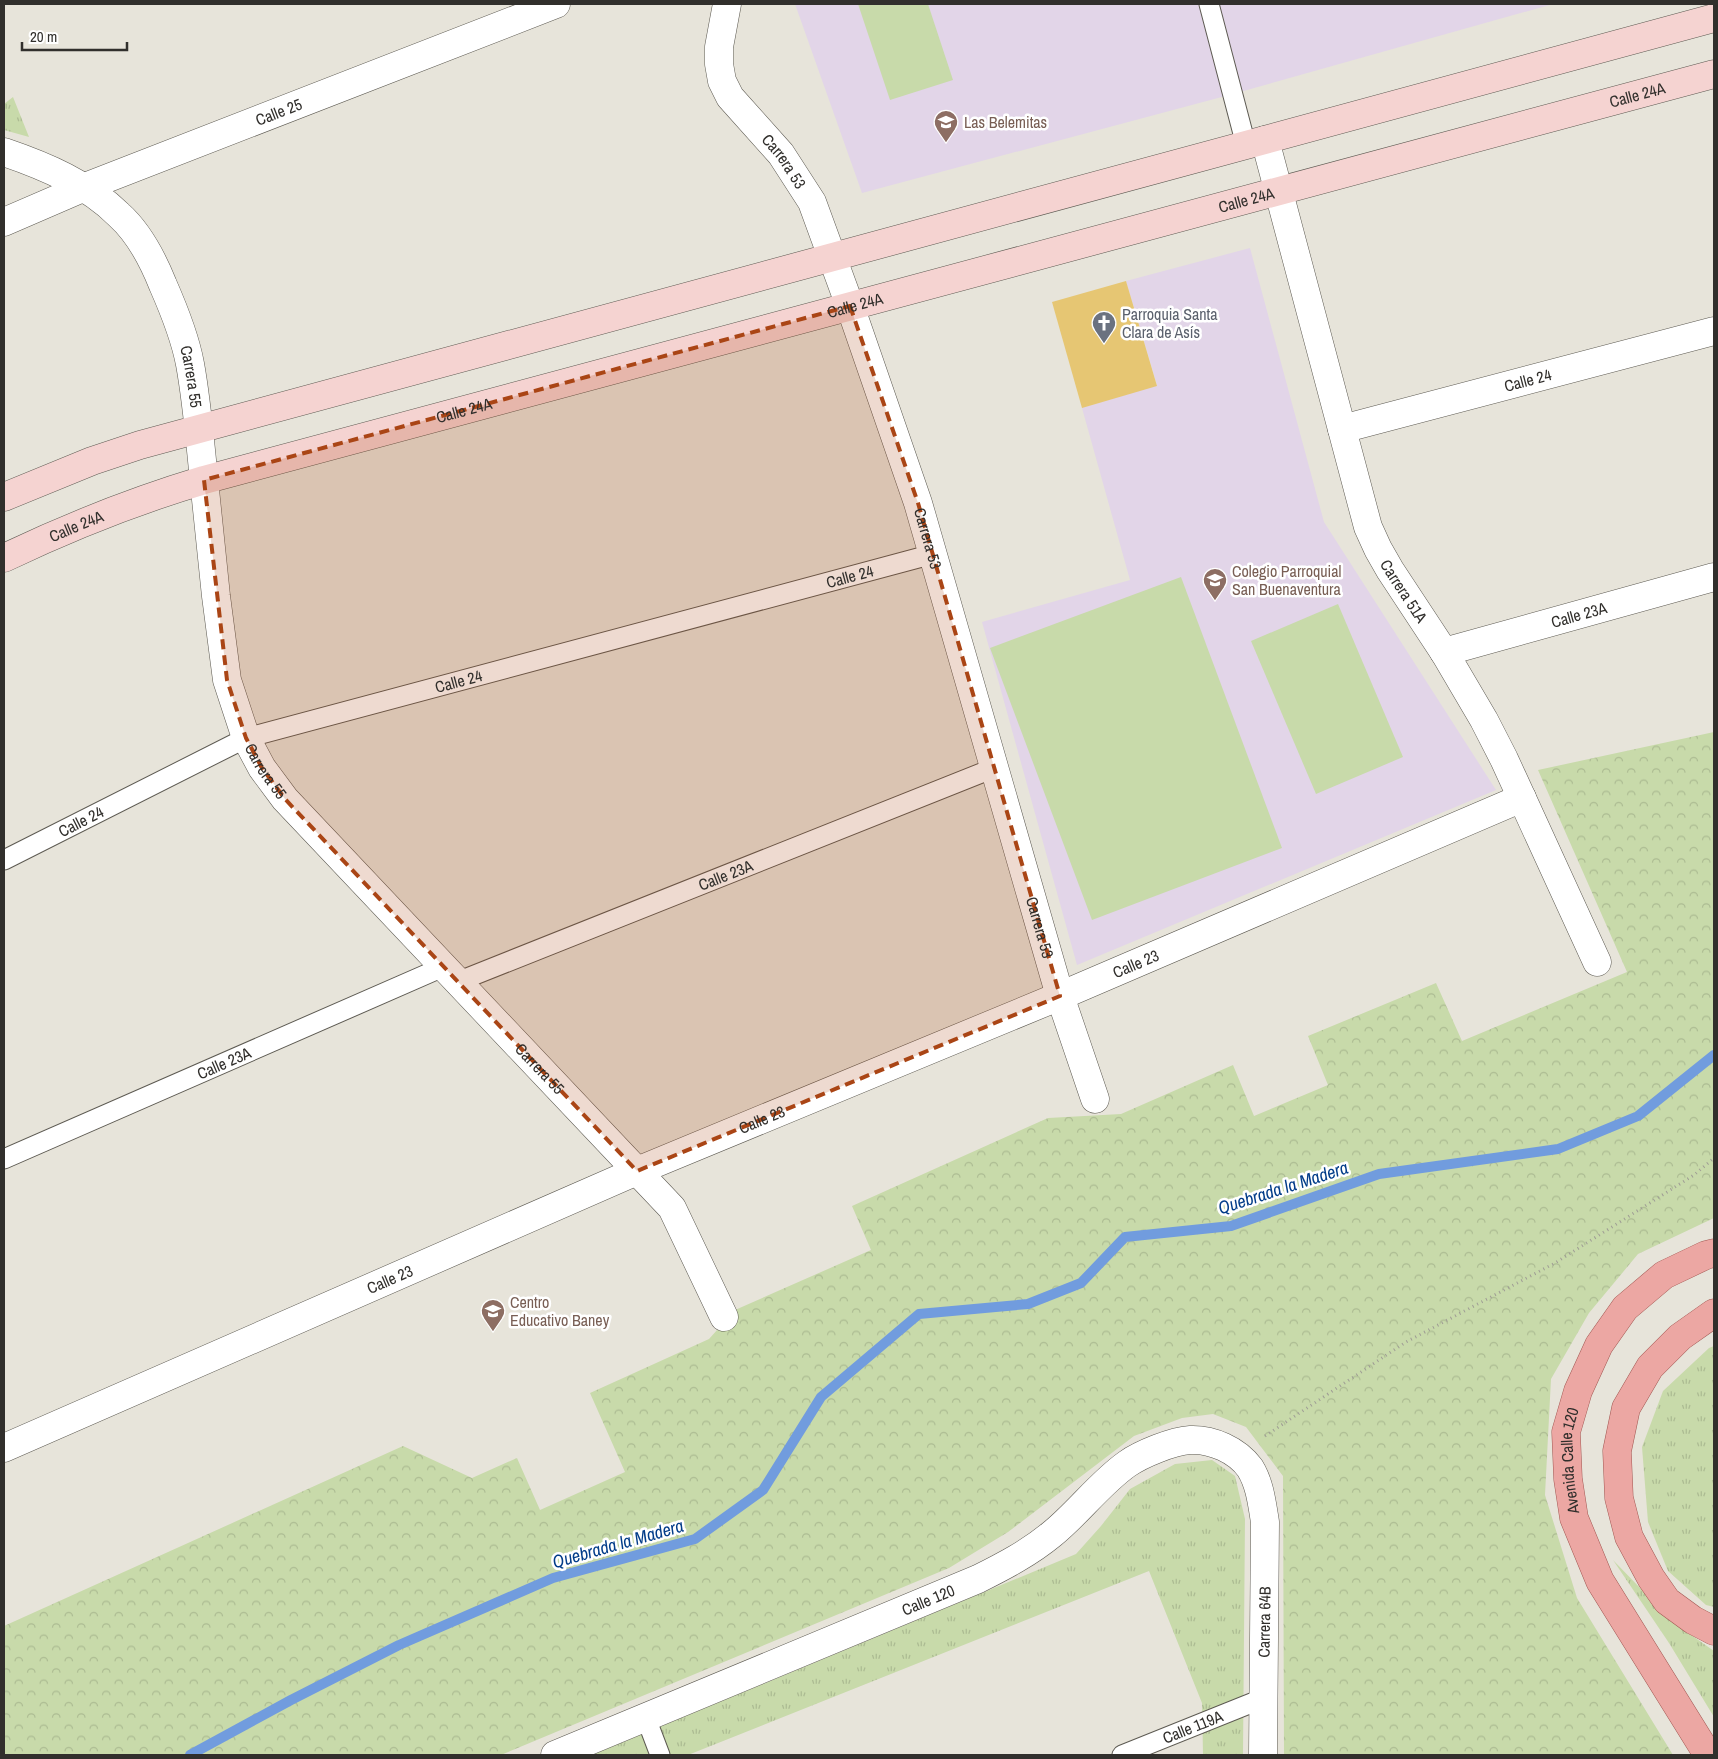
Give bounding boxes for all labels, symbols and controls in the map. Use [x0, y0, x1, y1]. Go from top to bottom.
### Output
scale bar [22, 20, 128, 52]
text: 20 m [30, 26, 57, 47]
street label: Calle 24A [1607, 77, 1668, 113]
street label: Calle 25 [252, 93, 305, 131]
school or university icon: Las Belemitas [933, 109, 959, 143]
place label: Las Belemitas [964, 111, 1047, 133]
street label: Carrera 53 [757, 129, 811, 193]
street label: Calle 24A [1216, 182, 1277, 218]
street label: Calle 24A [825, 287, 886, 323]
place label: Parroquia Santa Clara de Asís [1122, 303, 1218, 343]
church icon: Parroquia Santa Clara de Asís [1091, 310, 1117, 344]
street label: Carrera 55 [175, 343, 207, 409]
street label: Calle 24 [1502, 363, 1554, 397]
street label: Calle 24A [434, 392, 494, 428]
street label: Calle 24A [46, 505, 107, 547]
street label: Carrera 53 [909, 505, 947, 571]
street label: Carrera 51A [1375, 555, 1433, 627]
street label: Calle 24 [824, 559, 876, 593]
place label: Colegio Parroquial San Buenaventura [1232, 560, 1341, 600]
school or university icon: Colegio Parroquial San Buenaventura [1202, 567, 1228, 601]
street label: Calle 23A [1549, 596, 1609, 633]
street label: Calle 24 [432, 664, 485, 698]
street label: Carrera 55 [240, 739, 292, 803]
street label: Calle 24 [54, 801, 107, 842]
street label: Calle 23A [695, 854, 756, 896]
street label: Carrera 53 [1021, 894, 1059, 961]
street label: Calle 23 [1109, 944, 1162, 983]
street label: Carrera 55 [510, 1038, 570, 1099]
street label: Calle 23A [193, 1041, 255, 1084]
street label: Calle 23 [735, 1100, 788, 1139]
water label: Quebrada la Madera [1215, 1155, 1351, 1220]
street label: Calle 23 [363, 1259, 416, 1299]
place label: Centro Educativo Baney [510, 1291, 610, 1331]
school or university icon: Centro Educativo Baney [480, 1298, 506, 1332]
street label: Avenida Calle 120 [1555, 1405, 1584, 1516]
water label: Quebrada la Madera [549, 1513, 686, 1574]
street label: Calle 120 [898, 1579, 958, 1621]
street label: Carrera 64B [1252, 1586, 1276, 1658]
street label: Calle 119A [1159, 1705, 1226, 1749]

